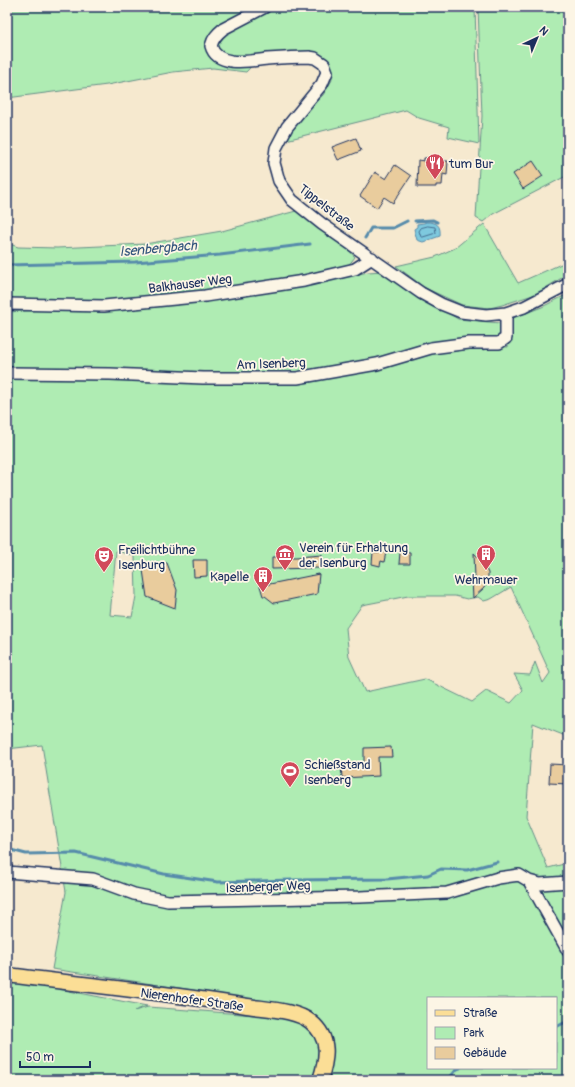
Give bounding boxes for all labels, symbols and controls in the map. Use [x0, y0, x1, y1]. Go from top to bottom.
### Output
north arrow [517, 18, 557, 58]
text: N [536, 24, 551, 39]
restaurant icon: tum Bur [424, 152, 446, 180]
place label: tum Bur [448, 156, 494, 172]
street label: Tippelstraße [295, 181, 358, 235]
water label: Isenbergbach [119, 237, 199, 260]
street label: Balkhauser Weg [147, 271, 233, 297]
street label: Am Isenberg [236, 355, 307, 373]
place label: Verein für Erhaltung der Isenburg [299, 540, 409, 571]
place label: Freilichtbühne Isenburg [118, 542, 196, 573]
museum icon: Verein für Erhaltung der Isenburg [274, 543, 296, 571]
building icon: Wehrmauer [475, 543, 497, 571]
theatre icon: Freilichtbühne Isenburg [93, 545, 115, 573]
building icon: Kapelle [252, 565, 274, 593]
place label: Kapelle [210, 569, 250, 585]
place label: Wehrmauer [454, 572, 518, 588]
place label: Schießstand Isenberg [304, 757, 371, 788]
sports icon: Schießstand Isenberg [279, 760, 301, 788]
street label: Isenberger Weg [225, 878, 311, 896]
street label: Nierenhofer Straße [139, 985, 245, 1015]
legend [427, 997, 557, 1069]
text: Straße [463, 1006, 497, 1021]
text: Park [463, 1026, 484, 1041]
scale bar [20, 1043, 90, 1069]
text: Gebäude [463, 1046, 507, 1061]
text: 50 m [26, 1050, 54, 1065]

